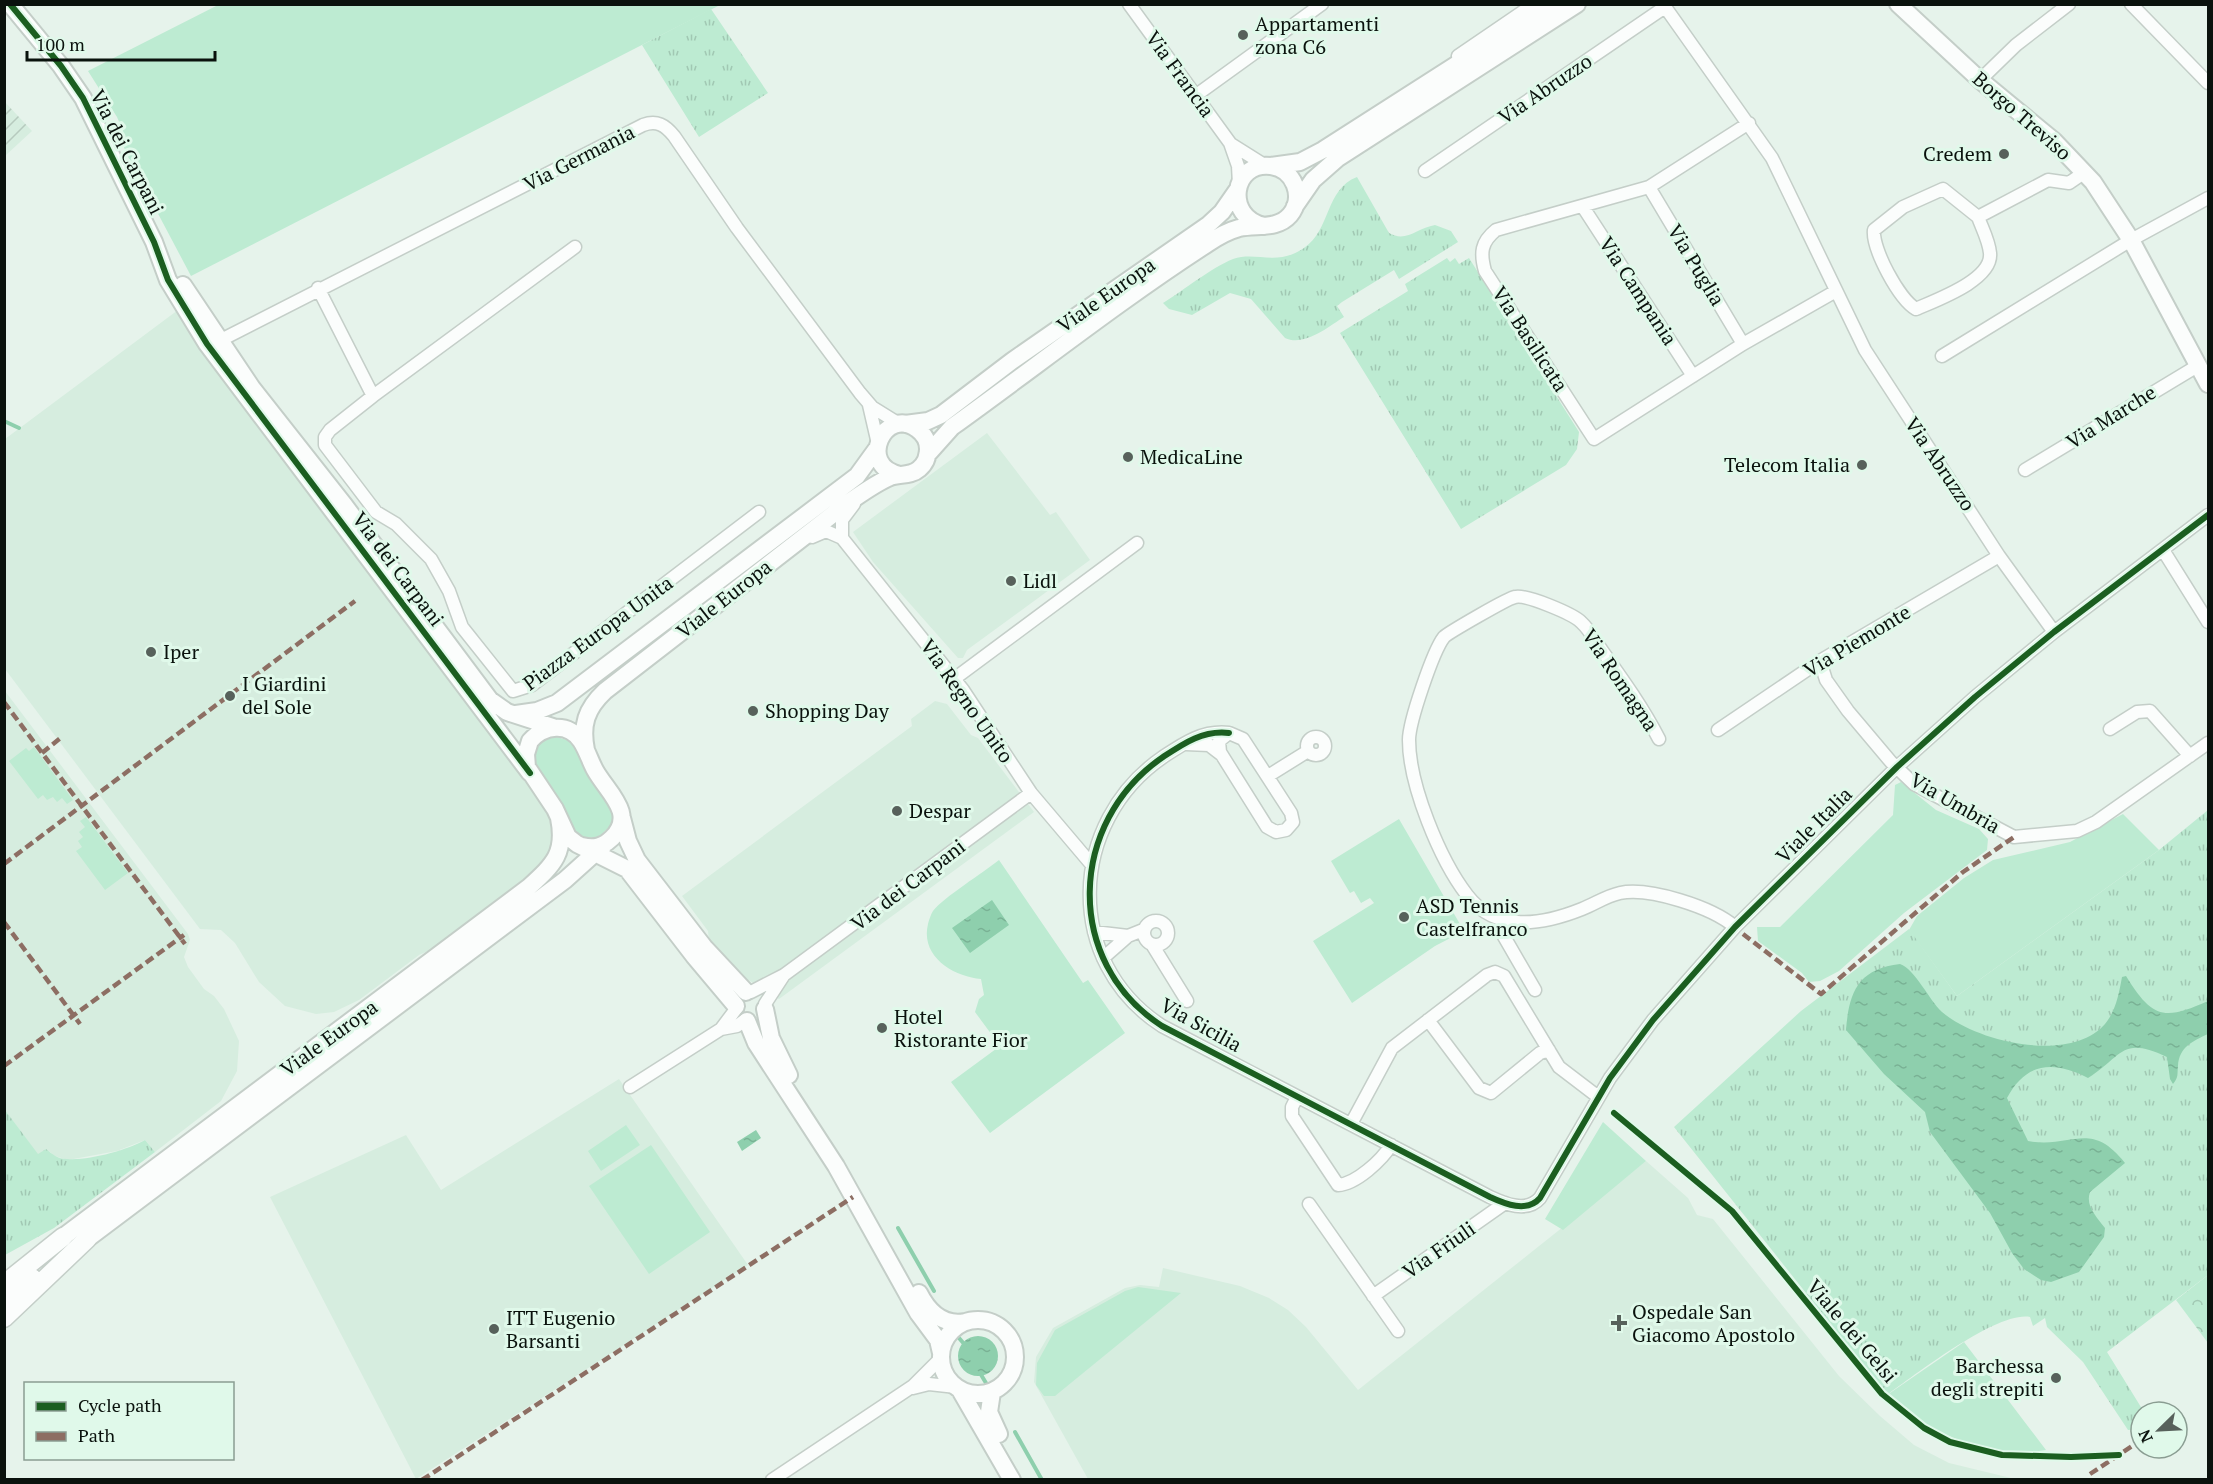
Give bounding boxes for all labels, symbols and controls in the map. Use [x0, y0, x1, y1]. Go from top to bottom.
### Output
place label: Appartamenti zona C6 [1255, 10, 1379, 60]
scale bar [27, 24, 214, 62]
street label: Via Francia [1140, 25, 1221, 122]
marker: Appartamenti zona C6 [1236, 28, 1250, 42]
text: 100 m [36, 32, 85, 56]
street label: Via Abruzzo [1492, 47, 1597, 130]
street label: Borgo Treviso [1967, 65, 2077, 166]
street label: Via dei Carpani [84, 85, 171, 219]
street label: Via Germania [519, 118, 639, 197]
place label: Credem [1923, 140, 1992, 167]
marker: Credem [1997, 147, 2011, 161]
street label: Via Puglia [1661, 219, 1731, 311]
street label: Via Campania [1593, 231, 1684, 350]
street label: Viale Europa [1051, 251, 1160, 338]
street label: Via Basilicata [1486, 281, 1575, 397]
street label: Via Marche [2061, 378, 2161, 455]
street label: Via Abruzzo [1899, 411, 1982, 516]
place label: MedicaLine [1140, 443, 1243, 470]
marker: MedicaLine [1121, 450, 1135, 464]
place label: Telecom Italia [1724, 451, 1850, 478]
marker: Telecom Italia [1855, 458, 1869, 472]
street label: Via dei Carpani [346, 506, 450, 631]
street label: Viale Europa [670, 553, 777, 644]
place label: Lidl [1023, 567, 1057, 594]
street label: Piazza Europa Unita [517, 569, 678, 696]
marker: Lidl [1004, 574, 1018, 588]
street label: Via Piemonte [1798, 598, 1915, 683]
street label: Via Romagna [1576, 623, 1665, 736]
street label: Via Regno Unito [915, 633, 1020, 768]
place label: Iper [163, 638, 199, 665]
marker: Iper [144, 645, 158, 659]
place label: I Giardini del Sole [242, 670, 326, 720]
marker: I Giardini del Sole [223, 689, 237, 703]
place label: Shopping Day [765, 697, 890, 724]
marker: Shopping Day [746, 704, 760, 718]
street label: Via Umbria [1905, 766, 2005, 839]
street label: Viale Italia [1770, 781, 1858, 869]
place label: Despar [909, 797, 971, 824]
marker: Despar [890, 804, 904, 818]
street label: Via dei Carpani [845, 833, 970, 937]
place label: ASD Tennis Castelfranco [1416, 892, 1528, 942]
marker: ASD Tennis Castelfranco [1397, 910, 1411, 924]
street label: Via Sicilia [1156, 991, 1247, 1058]
street label: Viale Europa [275, 993, 383, 1082]
place label: Hotel Ristorante Fior [894, 1003, 1028, 1053]
marker: Hotel Ristorante Fior [875, 1021, 889, 1035]
street label: Via Friuli [1397, 1215, 1480, 1284]
street label: Viale dei Gelsi [1801, 1273, 1904, 1388]
place label: Ospedale San Giacomo Apostolo [1632, 1298, 1795, 1348]
place label: ITT Eugenio Barsanti [506, 1304, 615, 1354]
marker: Ospedale San Giacomo Apostolo [1610, 1314, 1628, 1332]
marker: ITT Eugenio Barsanti [487, 1322, 501, 1336]
place label: Barchessa degli strepiti [1931, 1352, 2044, 1402]
marker: Barchessa degli strepiti [2049, 1371, 2063, 1385]
legend [24, 1382, 234, 1460]
text: Cycle path [78, 1393, 162, 1417]
north arrow [2129, 1400, 2189, 1460]
text: Path [78, 1423, 115, 1447]
text: N [2133, 1426, 2158, 1446]

